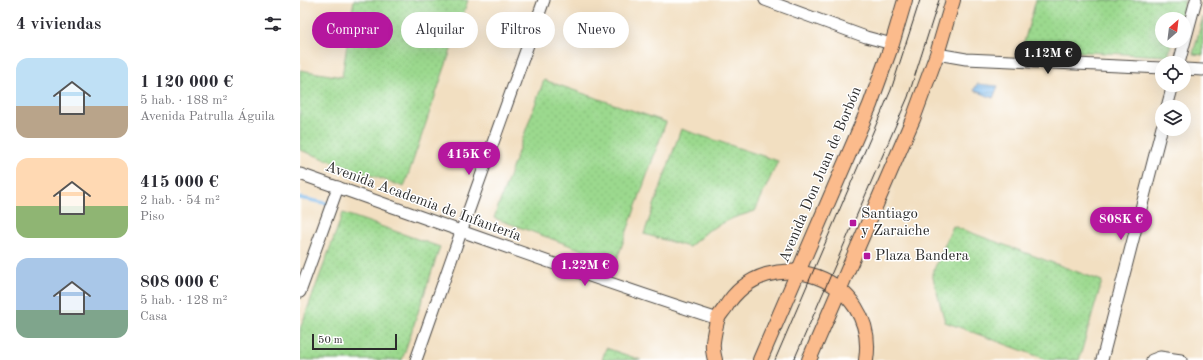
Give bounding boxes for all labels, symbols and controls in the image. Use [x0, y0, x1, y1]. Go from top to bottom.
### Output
chip: Comprar [312, 12, 393, 48]
chip: Alquilar [401, 12, 478, 48]
chip: Filtros [486, 12, 555, 48]
chip: Nuevo [563, 12, 629, 48]
north arrow [1155, 12, 1191, 48]
map controls [1155, 12, 1191, 136]
icon: filters [262, 13, 284, 35]
text: 4 viviendas [16, 16, 101, 33]
pin: 1.12M € [1011, 41, 1085, 75]
text: 1.12M € [1023, 47, 1073, 60]
button: locate [1155, 56, 1191, 92]
icon: home [48, 74, 96, 122]
text: 1 120 000 € [140, 74, 233, 91]
street label: Avenida Don Juan de Borbón [777, 85, 865, 265]
text: 5 hab. · 188 m² [140, 94, 227, 107]
button: layers [1155, 100, 1191, 136]
text: Avenida Patrulla Águila [140, 110, 275, 123]
pin: 415K € [436, 142, 502, 176]
text: 415K € [447, 148, 491, 161]
street label: Avenida Academia de Infantería [323, 160, 523, 245]
icon: home [48, 174, 96, 222]
text: 415 000 € [140, 174, 219, 191]
text: 2 hab. · 54 m² [140, 194, 220, 207]
place label: Santiago y Zaraiche [861, 207, 930, 239]
pin: 808K € [1088, 207, 1154, 241]
text: Piso [140, 210, 164, 223]
text: 808K € [1099, 213, 1143, 226]
marker: Santiago y Zaraiche [848, 218, 858, 228]
place label: Plaza Bandera [875, 249, 970, 264]
marker: Plaza Bandera [862, 251, 872, 261]
pin: 1.22M € [548, 253, 622, 287]
text: 1.22M € [560, 259, 610, 272]
icon: home [48, 274, 96, 322]
text: 808 000 € [140, 274, 219, 291]
text: 5 hab. · 128 m² [140, 294, 227, 307]
text: Casa [140, 310, 167, 323]
scale bar [312, 332, 397, 351]
text: 50 m [318, 335, 343, 346]

